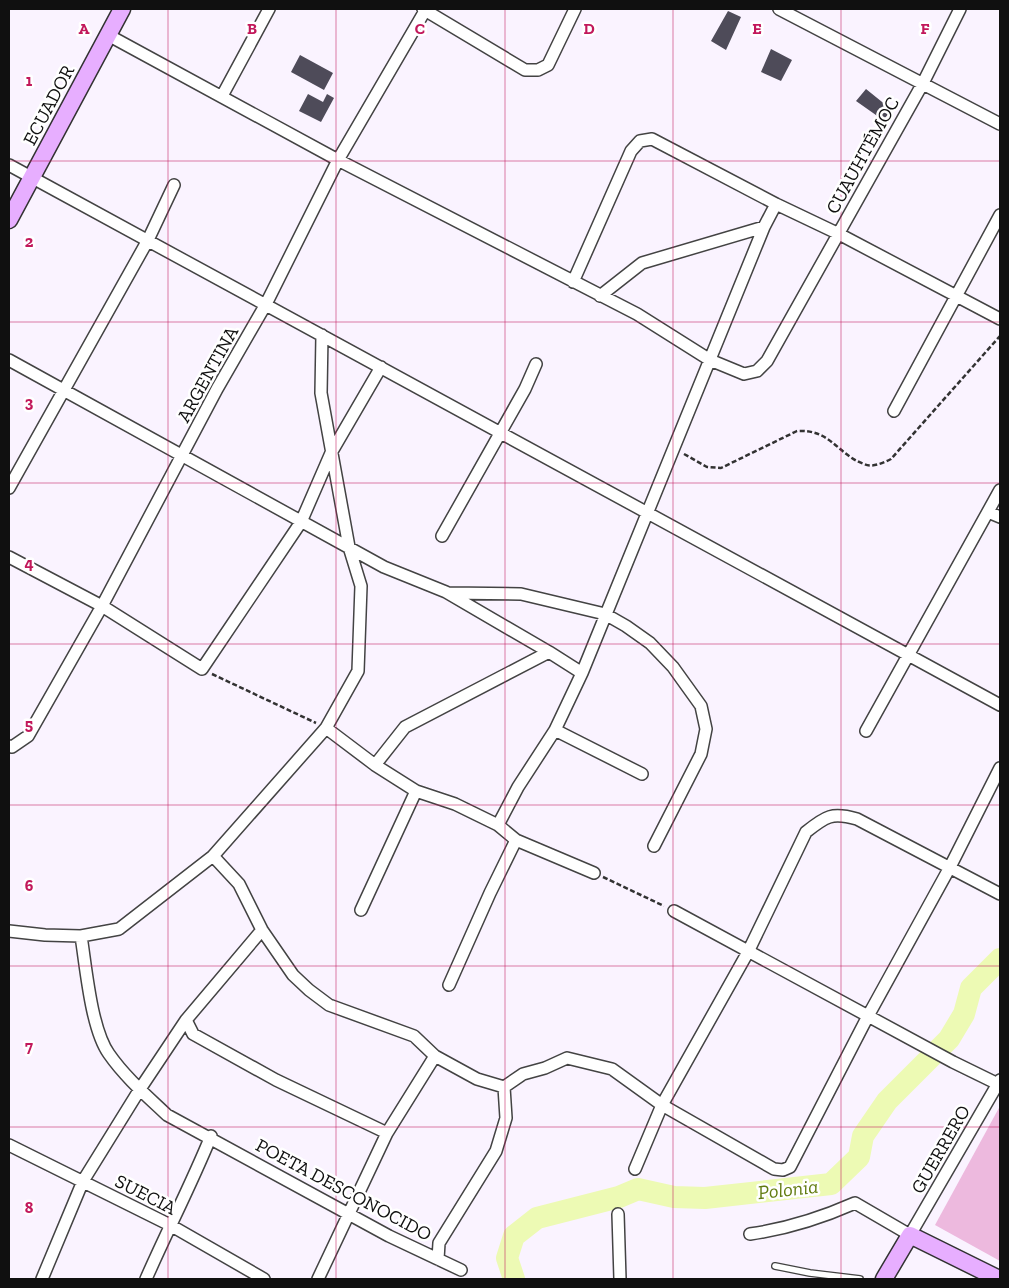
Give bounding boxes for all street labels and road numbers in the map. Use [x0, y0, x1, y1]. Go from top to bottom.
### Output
street label: ECUADOR [18, 61, 79, 149]
street label: CUAUHTÉMOC [821, 93, 904, 218]
street label: ARGENTINA [172, 322, 244, 426]
street label: GUERRERO [906, 1101, 975, 1197]
street label: POETA DESCONOCIDO [252, 1133, 436, 1246]
street label: SUECIA [111, 1169, 181, 1220]

